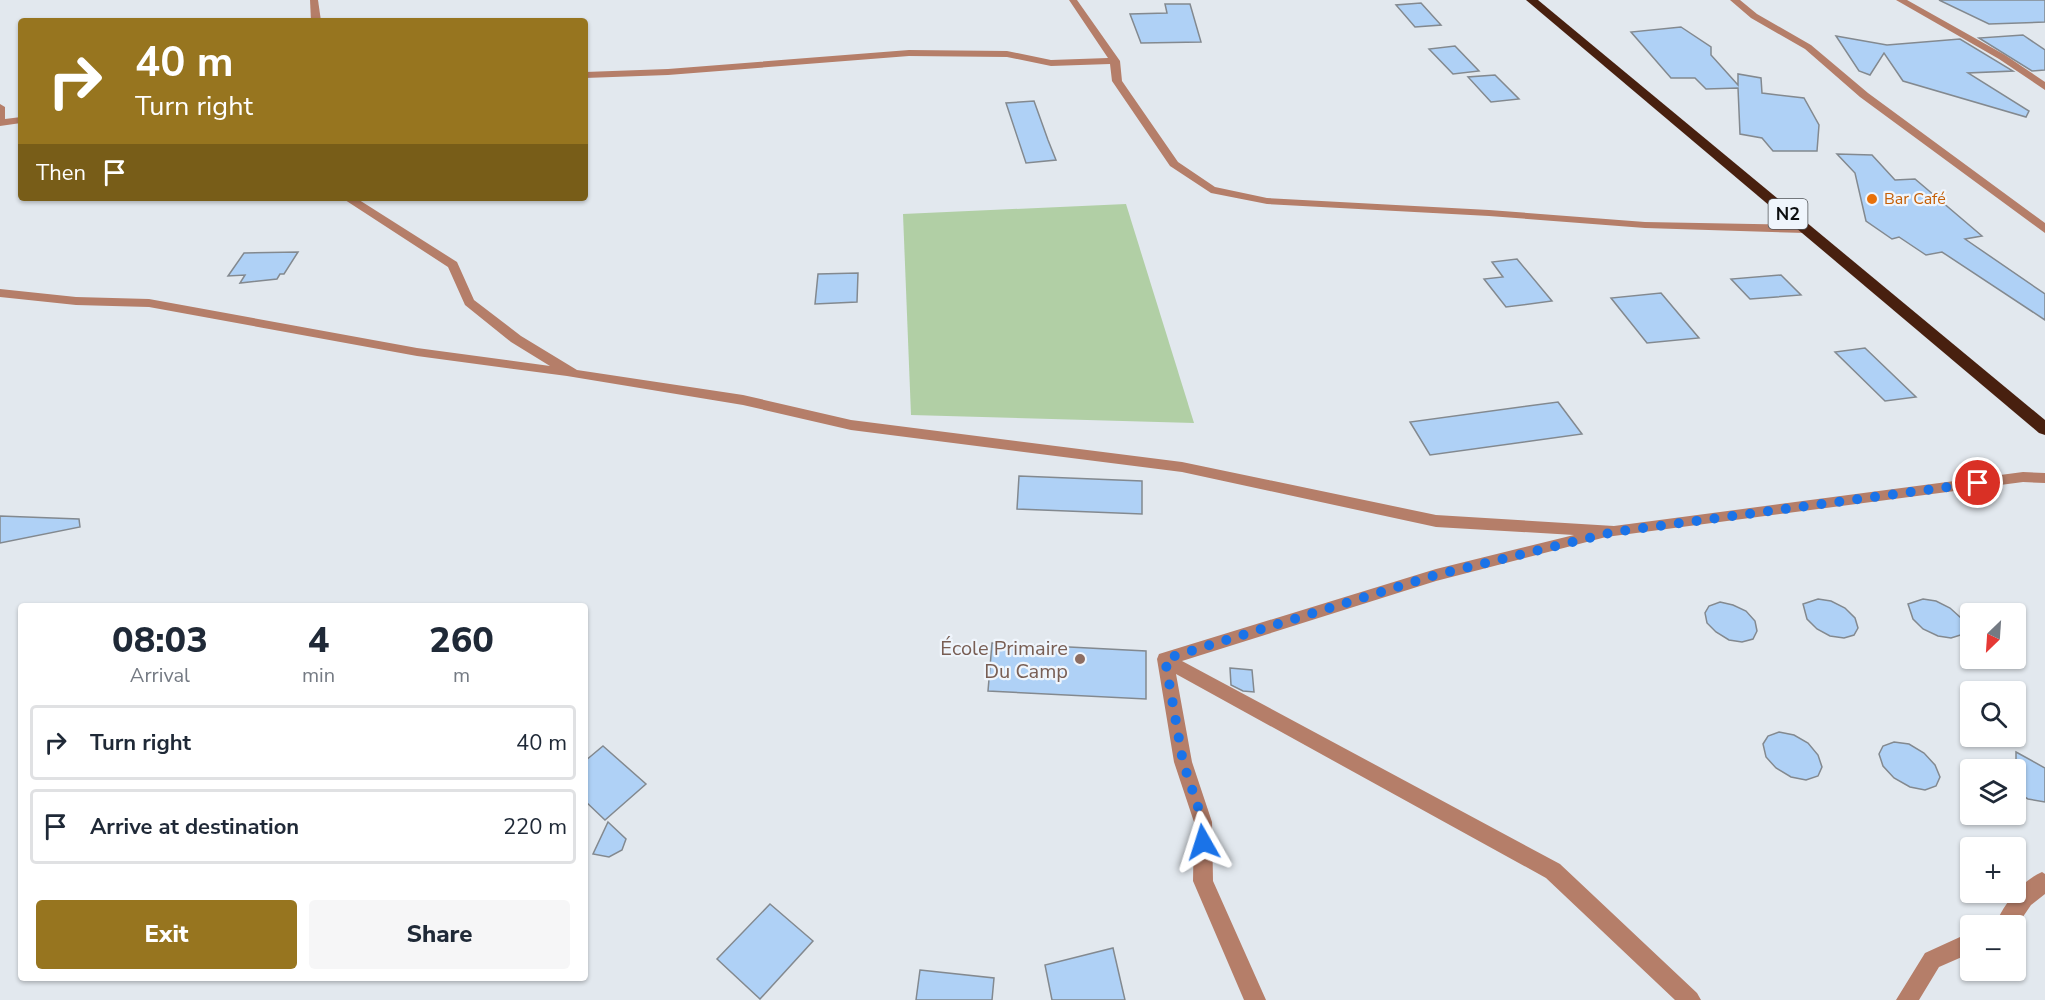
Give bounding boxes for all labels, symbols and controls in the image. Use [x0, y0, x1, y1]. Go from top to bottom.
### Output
text: 40 m [135, 34, 234, 91]
icon: right [36, 42, 114, 120]
text: Turn right [135, 88, 253, 125]
icon: arrive [98, 156, 131, 189]
text: Then [36, 158, 86, 188]
place label: Bar Café [1884, 188, 1946, 210]
marker: Bar Café [1865, 192, 1879, 206]
road number: N2 [1768, 199, 1808, 229]
pin [1952, 457, 2003, 508]
icon: arrive [1961, 466, 1994, 499]
north arrow [1960, 603, 2026, 669]
map controls [1960, 603, 2026, 981]
text: 08:03 [112, 616, 208, 665]
text: 4 [308, 616, 329, 665]
text: 260 [429, 616, 494, 665]
place label: École Primaire Du Camp [940, 635, 1068, 685]
marker: École Primaire Du Camp [1073, 652, 1087, 666]
text: Arrival [130, 662, 190, 689]
text: min [302, 662, 335, 689]
text: m [453, 662, 470, 689]
button: search [1960, 681, 2026, 747]
icon: right [39, 726, 72, 759]
text: Turn right [90, 728, 191, 758]
text: 40 m [516, 728, 567, 758]
button: layers [1960, 759, 2026, 825]
icon: arrive [39, 810, 72, 843]
position arrow [1171, 810, 1235, 874]
text: Arrive at destination [90, 812, 299, 842]
text: 220 m [503, 812, 567, 842]
button: + [1960, 837, 2026, 903]
button: Exit [36, 900, 297, 969]
button: Share [309, 900, 570, 969]
button: − [1960, 915, 2026, 981]

